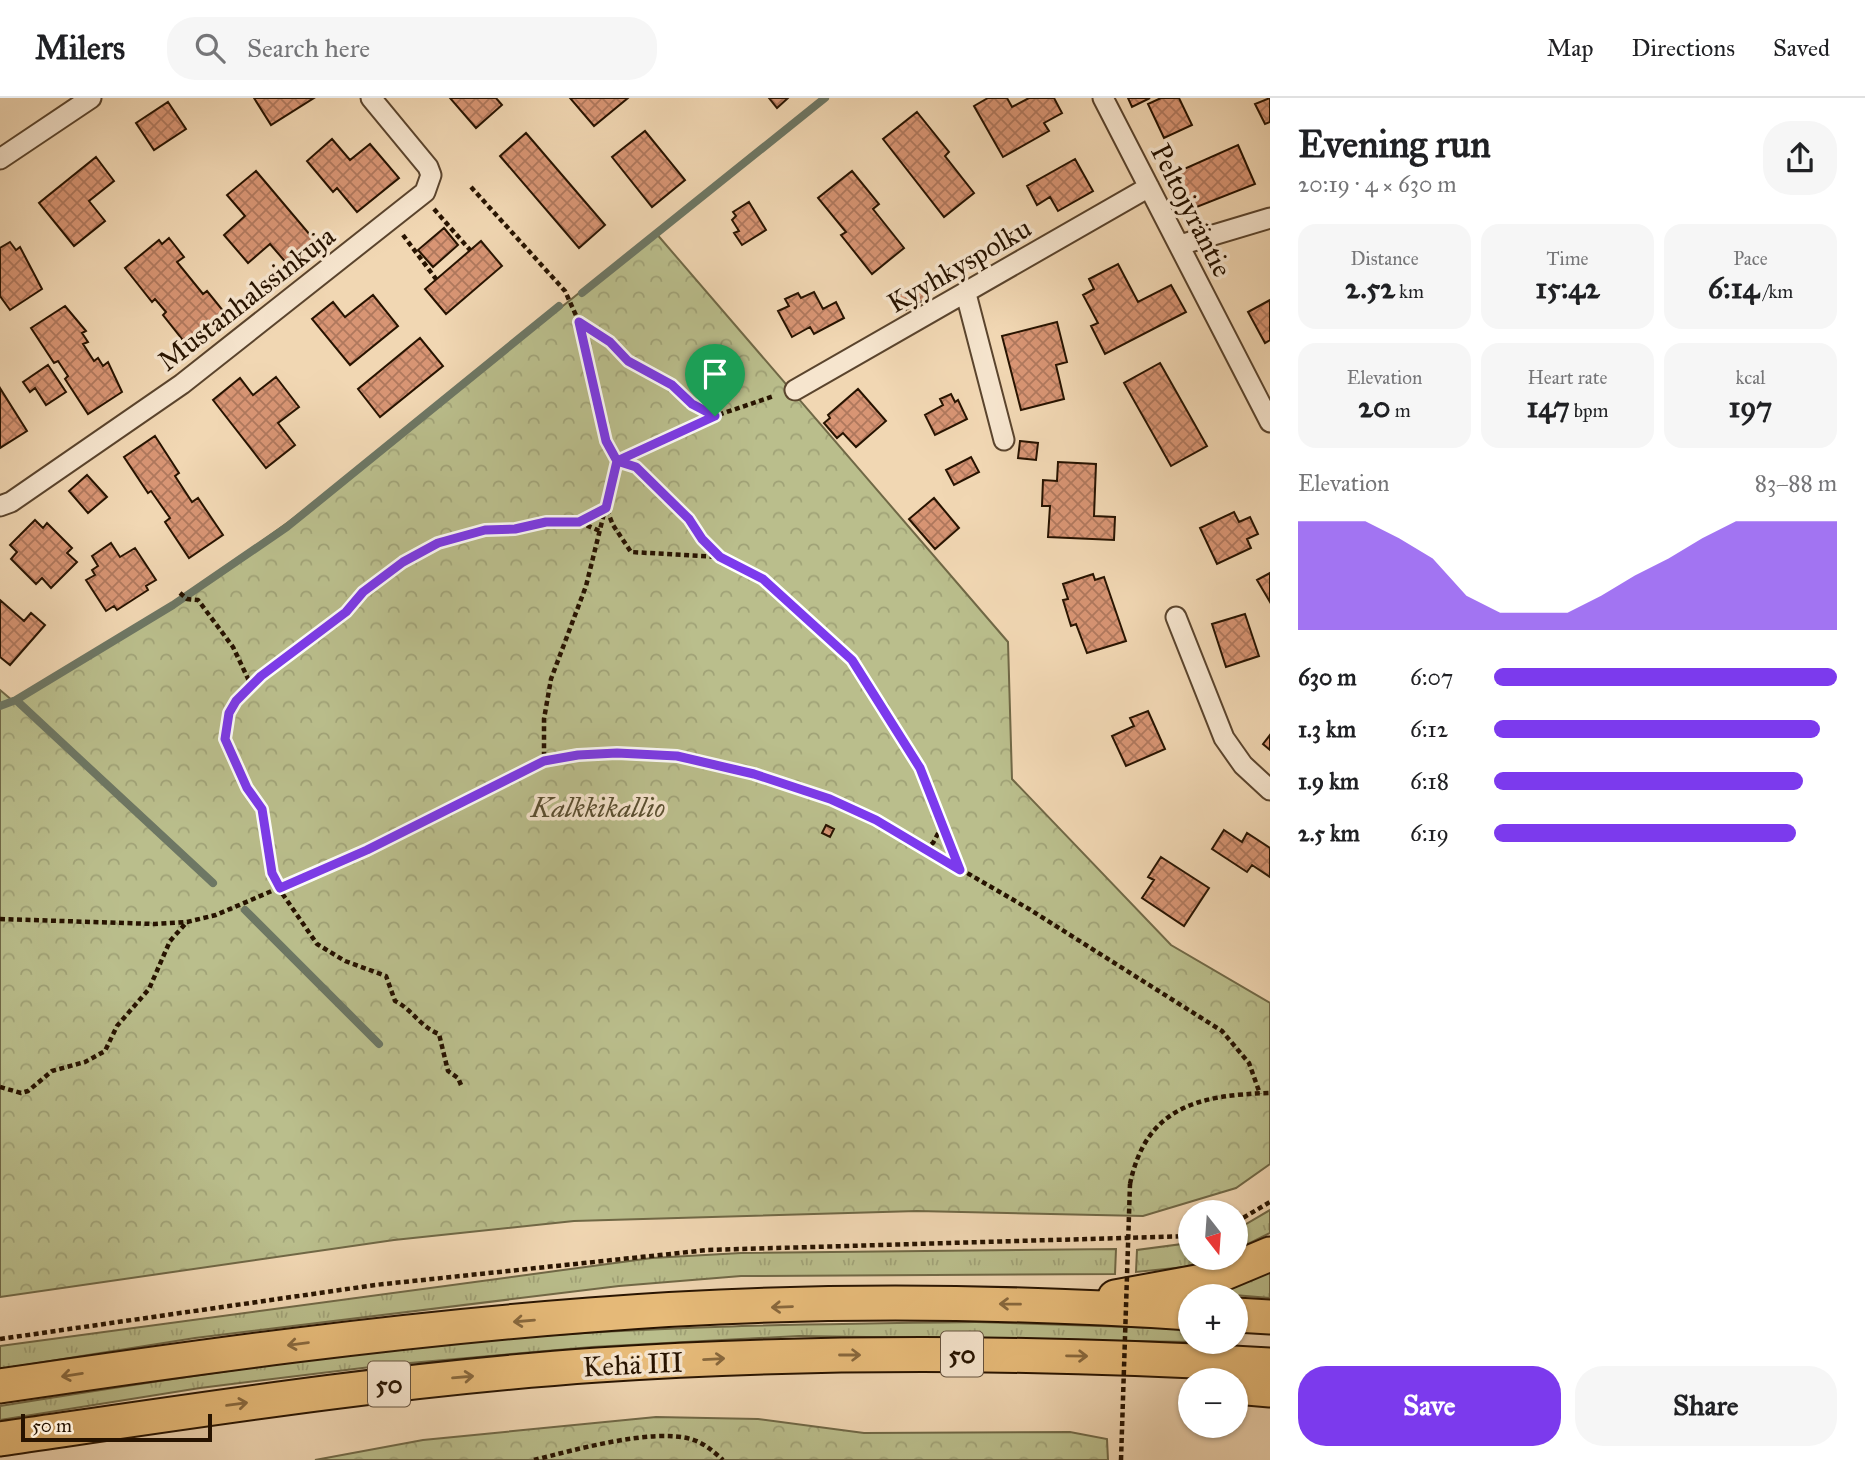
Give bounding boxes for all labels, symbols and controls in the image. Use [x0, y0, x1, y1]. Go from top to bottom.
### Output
search box [167, 17, 657, 80]
text: Milers [35, 28, 125, 68]
icon: search [191, 29, 229, 67]
text: Search here [247, 32, 370, 64]
text: Map [1547, 33, 1594, 63]
text: Directions [1632, 33, 1735, 63]
text: Saved [1773, 33, 1830, 63]
text: Evening run [1298, 121, 1491, 167]
button: share [1763, 121, 1837, 195]
street label: Peltojyräntie [1143, 138, 1240, 283]
text: 20:19 · 4 × 630 m [1298, 170, 1457, 198]
street label: Kyyhkyspolku [881, 210, 1038, 321]
street label: Mustanhalssinkuja [151, 218, 342, 378]
text: Distance [1350, 247, 1419, 270]
text: Time [1546, 247, 1589, 270]
text: Pace [1733, 247, 1768, 270]
text: 2.52 [1345, 270, 1395, 306]
text: 15:42 [1535, 270, 1600, 306]
text: 6:14 [1708, 270, 1759, 306]
text: km [1395, 280, 1424, 303]
text: /km [1759, 280, 1793, 303]
pin [685, 344, 745, 416]
icon: arrive [696, 355, 734, 393]
text: Elevation [1347, 366, 1422, 389]
text: Heart rate [1528, 366, 1607, 389]
text: kcal [1736, 366, 1765, 389]
text: 20 [1358, 389, 1391, 425]
text: 147 [1527, 389, 1570, 425]
text: 197 [1729, 389, 1772, 425]
text: m [1391, 399, 1411, 422]
text: bpm [1570, 399, 1609, 422]
text: Elevation [1298, 469, 1389, 497]
text: 83–88 m [1755, 469, 1837, 497]
text: 630 m [1298, 663, 1357, 691]
text: 6:07 [1410, 663, 1453, 691]
text: 1.3 km [1298, 715, 1356, 743]
text: 6:12 [1410, 715, 1448, 743]
text: 1.9 km [1298, 767, 1359, 795]
text: 6:18 [1410, 767, 1449, 795]
park label: Kalkkikallio [529, 790, 665, 825]
text: 2.5 km [1298, 819, 1360, 847]
text: 6:19 [1410, 819, 1449, 847]
north arrow [1178, 1200, 1248, 1270]
map controls [1178, 1200, 1248, 1438]
button: + [1178, 1284, 1248, 1354]
one-way arrow [999, 1298, 1022, 1311]
one-way arrow [771, 1300, 794, 1313]
one-way arrow [513, 1315, 536, 1328]
road number: 50 [941, 1331, 983, 1376]
one-way arrow [287, 1338, 310, 1351]
street label: Kehä III [582, 1344, 684, 1385]
one-way arrow [838, 1348, 861, 1362]
one-way arrow [1066, 1350, 1089, 1363]
one-way arrow [703, 1352, 725, 1365]
road number: 50 [368, 1362, 410, 1406]
button: Save [1298, 1366, 1561, 1446]
button: Share [1575, 1366, 1837, 1446]
button: − [1178, 1368, 1248, 1438]
one-way arrow [62, 1369, 84, 1382]
one-way arrow [451, 1370, 474, 1383]
one-way arrow [225, 1398, 248, 1411]
scale bar [21, 1411, 212, 1443]
text: 50 m [32, 1414, 72, 1437]

